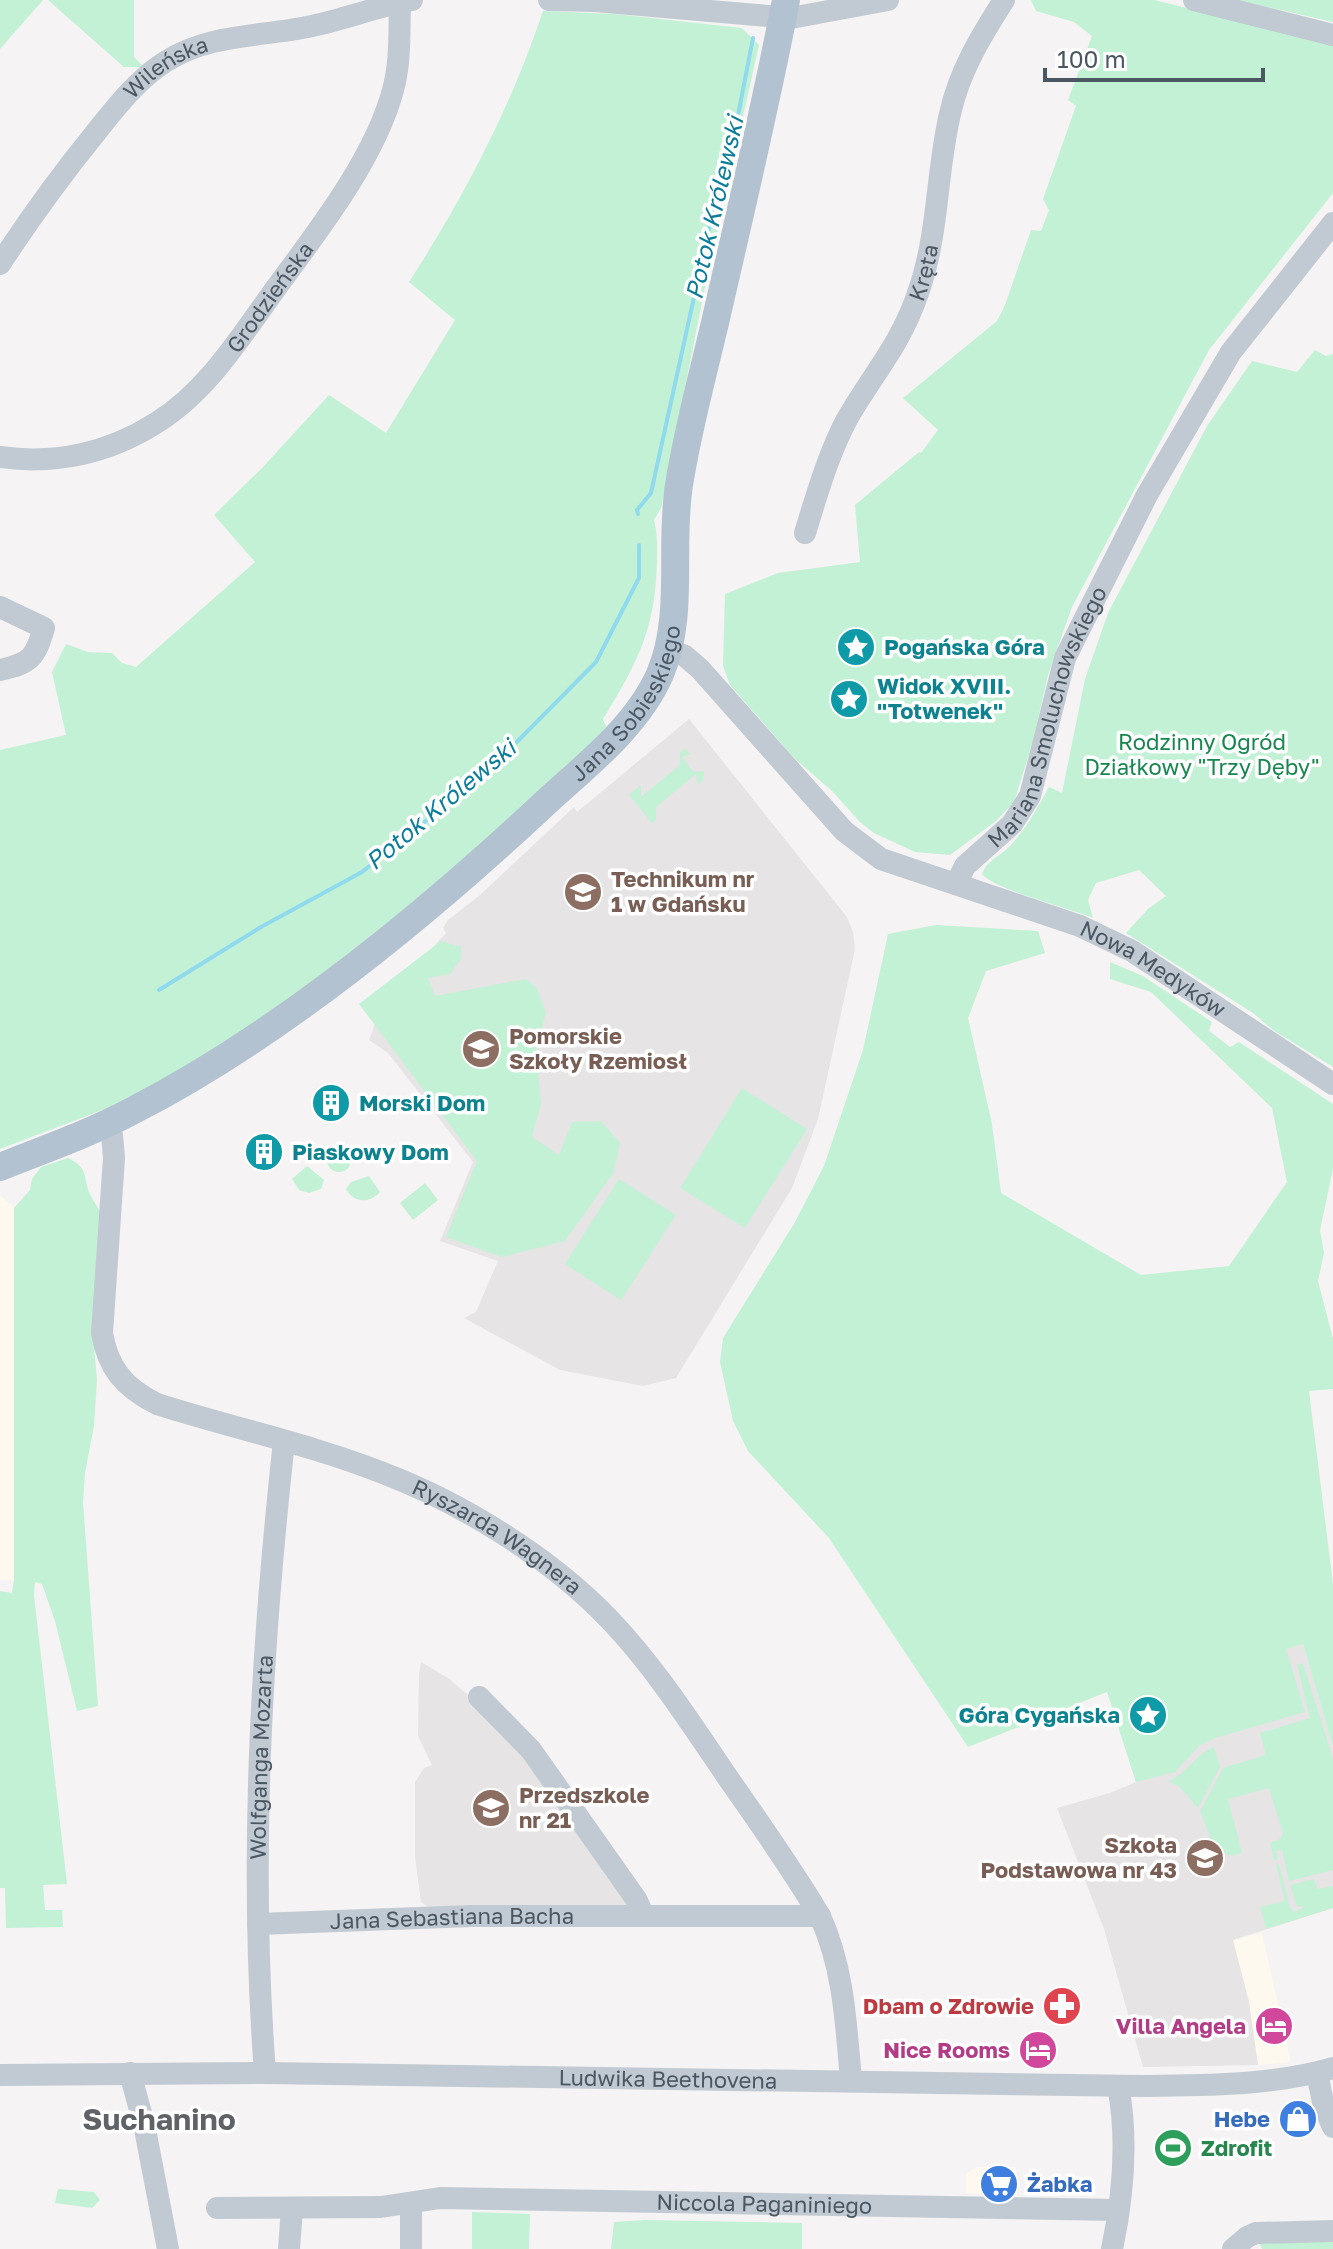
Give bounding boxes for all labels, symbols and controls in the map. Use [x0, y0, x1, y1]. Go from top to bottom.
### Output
street label: Wileńska [117, 30, 211, 104]
scale bar [1045, 32, 1263, 82]
text: 100 m [1057, 44, 1126, 73]
water label: Potok Królewski [678, 111, 749, 302]
street label: Grodzieńska [220, 236, 319, 358]
street label: Kręta [902, 242, 943, 304]
street label: Mariana Smoluchowskiego [981, 582, 1112, 853]
street label: Jana Sobieskiego [565, 623, 685, 787]
place icon: Pogańska Góra [835, 626, 877, 668]
place label: Pogańska Góra [884, 633, 1045, 660]
place label: Widok XVIII. "Totwenek" [877, 672, 1011, 724]
place icon: Widok XVIII. "Totwenek" [828, 678, 870, 720]
park label: Rodzinny Ogród Działkowy "Trzy Dęby" [1084, 728, 1320, 780]
water label: Potok Królewski [359, 731, 523, 875]
place label: Technikum nr 1 w Gdańsku [611, 865, 755, 917]
school or university icon: Technikum nr 1 w Gdańsku [562, 871, 604, 913]
street label: Nowa Medyków [1076, 914, 1231, 1022]
place label: Pomorskie Szkoły Rzemiosł [509, 1022, 687, 1074]
school or university icon: Pomorskie Szkoły Rzemiosł [460, 1028, 502, 1070]
building icon: Morski Dom [310, 1082, 352, 1124]
place label: Morski Dom [359, 1089, 485, 1116]
building icon: Piaskowy Dom [243, 1131, 285, 1173]
place label: Piaskowy Dom [292, 1138, 449, 1165]
street label: Ryszarda Wagnera [408, 1473, 588, 1600]
street label: Wolfganga Mozarta [244, 1654, 278, 1860]
place icon: Góra Cygańska [1127, 1694, 1169, 1736]
place label: Góra Cygańska [959, 1701, 1120, 1728]
place label: Przedszkole nr 21 [519, 1781, 649, 1833]
school or university icon: Przedszkole nr 21 [470, 1787, 512, 1829]
place label: Szkoła Podstawowa nr 43 [980, 1831, 1177, 1883]
school or university icon: Szkoła Podstawowa nr 43 [1184, 1837, 1226, 1879]
street label: Jana Sebastiana Bacha [329, 1902, 574, 1934]
pharmacy icon: Dbam o Zdrowie [1041, 1985, 1083, 2027]
place label: Dbam o Zdrowie [863, 1992, 1034, 2019]
hotel icon: Villa Angela [1253, 2005, 1295, 2047]
place label: Villa Angela [1116, 2012, 1246, 2039]
hotel icon: Nice Rooms [1017, 2029, 1059, 2071]
place label: Nice Rooms [883, 2036, 1010, 2063]
street label: Ludwika Beethovena [558, 2063, 778, 2094]
shop icon: Hebe [1277, 2098, 1319, 2140]
district label: Suchanino [82, 2101, 236, 2137]
place label: Hebe [1214, 2105, 1270, 2132]
sports icon: Zdrofit [1152, 2127, 1194, 2169]
place label: Zdrofit [1201, 2134, 1273, 2161]
supermarket icon: Żabka [978, 2163, 1020, 2205]
place label: Żabka [1027, 2170, 1092, 2197]
street label: Niccola Paganiniego [656, 2188, 872, 2219]

